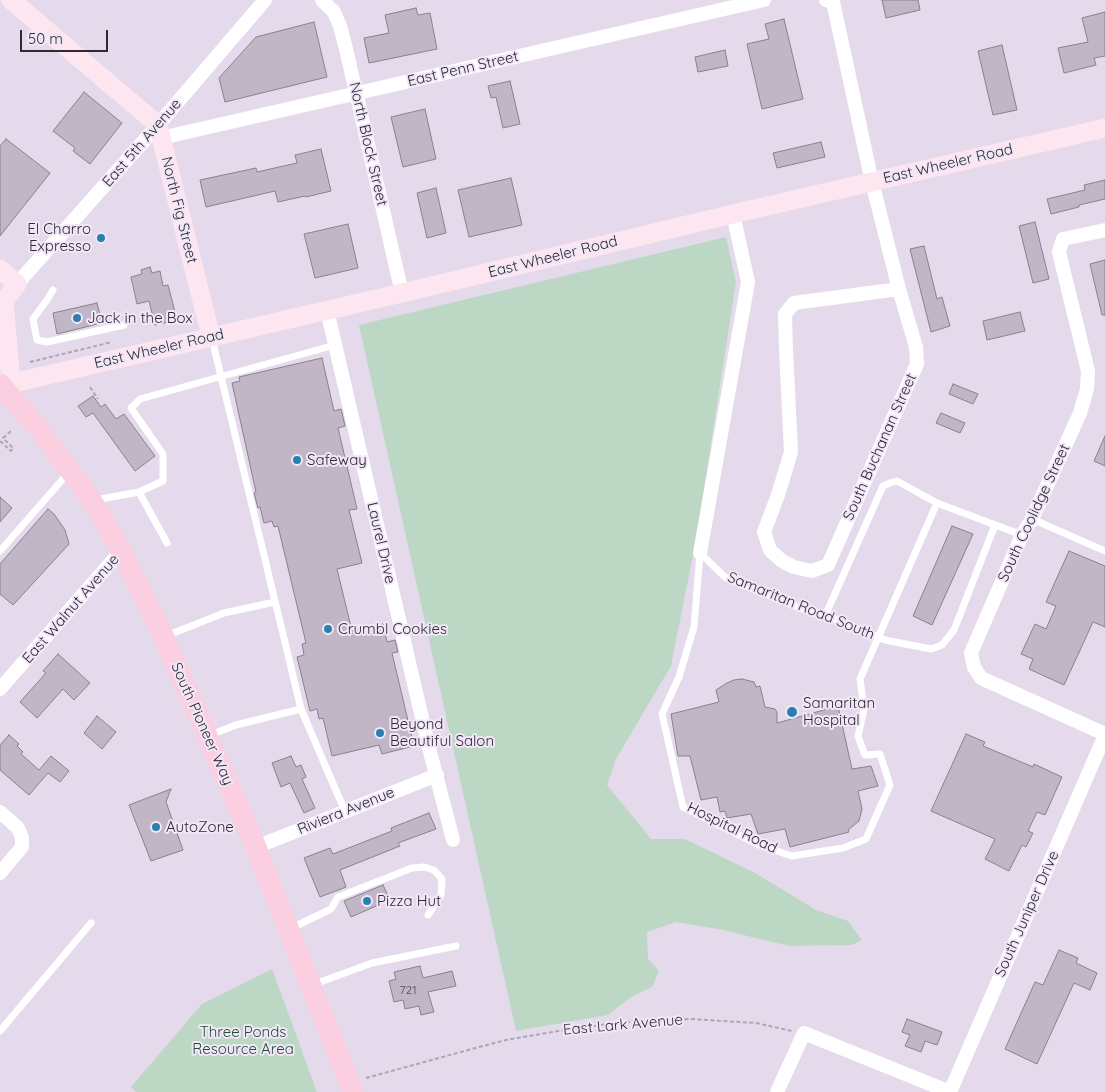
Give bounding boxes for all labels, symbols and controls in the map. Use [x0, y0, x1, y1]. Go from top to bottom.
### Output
scale bar [22, 20, 110, 52]
text: 50 m [28, 29, 63, 48]
street label: East Penn Street [406, 47, 520, 91]
street label: North Block Street [345, 80, 391, 208]
street label: East 5th Avenue [99, 95, 185, 191]
street label: East Wheeler Road [881, 140, 1015, 188]
street label: North Fig Street [157, 155, 201, 265]
place label: El Charro Expresso [27, 220, 91, 255]
marker: El Charro Expresso [95, 232, 107, 244]
street label: East Wheeler Road [486, 232, 620, 282]
place label: Jack in the Box [87, 309, 193, 327]
marker: Jack in the Box [71, 312, 83, 324]
street label: East Wheeler Road [92, 325, 226, 373]
street label: South Buchanan Street [839, 371, 921, 523]
street label: South Coolidge Street [994, 441, 1074, 585]
place label: Safeway [307, 451, 367, 469]
marker: Safeway [291, 454, 303, 466]
street label: Laurel Drive [363, 501, 399, 585]
street label: East Walnut Avenue [19, 551, 123, 667]
street label: Samaritan Road South [725, 568, 877, 644]
place label: Crumbl Cookies [338, 620, 447, 638]
marker: Crumbl Cookies [322, 623, 334, 635]
street label: South Pioneer Way [167, 660, 237, 788]
place label: Samaritan Hospital [803, 694, 875, 729]
marker: Samaritan Hospital [785, 705, 799, 719]
place label: Beyond Beautiful Salon [390, 715, 494, 750]
marker: Beyond Beautiful Salon [374, 727, 386, 739]
street label: Riviera Avenue [295, 783, 397, 839]
street label: Hospital Road [684, 798, 780, 858]
place label: AutoZone [166, 818, 234, 836]
marker: AutoZone [150, 821, 162, 833]
street label: South Juniper Drive [991, 848, 1063, 980]
place label: Pizza Hut [377, 892, 441, 910]
marker: Pizza Hut [361, 895, 373, 907]
house number: 721 [399, 983, 417, 997]
street label: East Lark Avenue [562, 1011, 684, 1039]
park label: Three Ponds Resource Area [192, 1023, 294, 1058]

